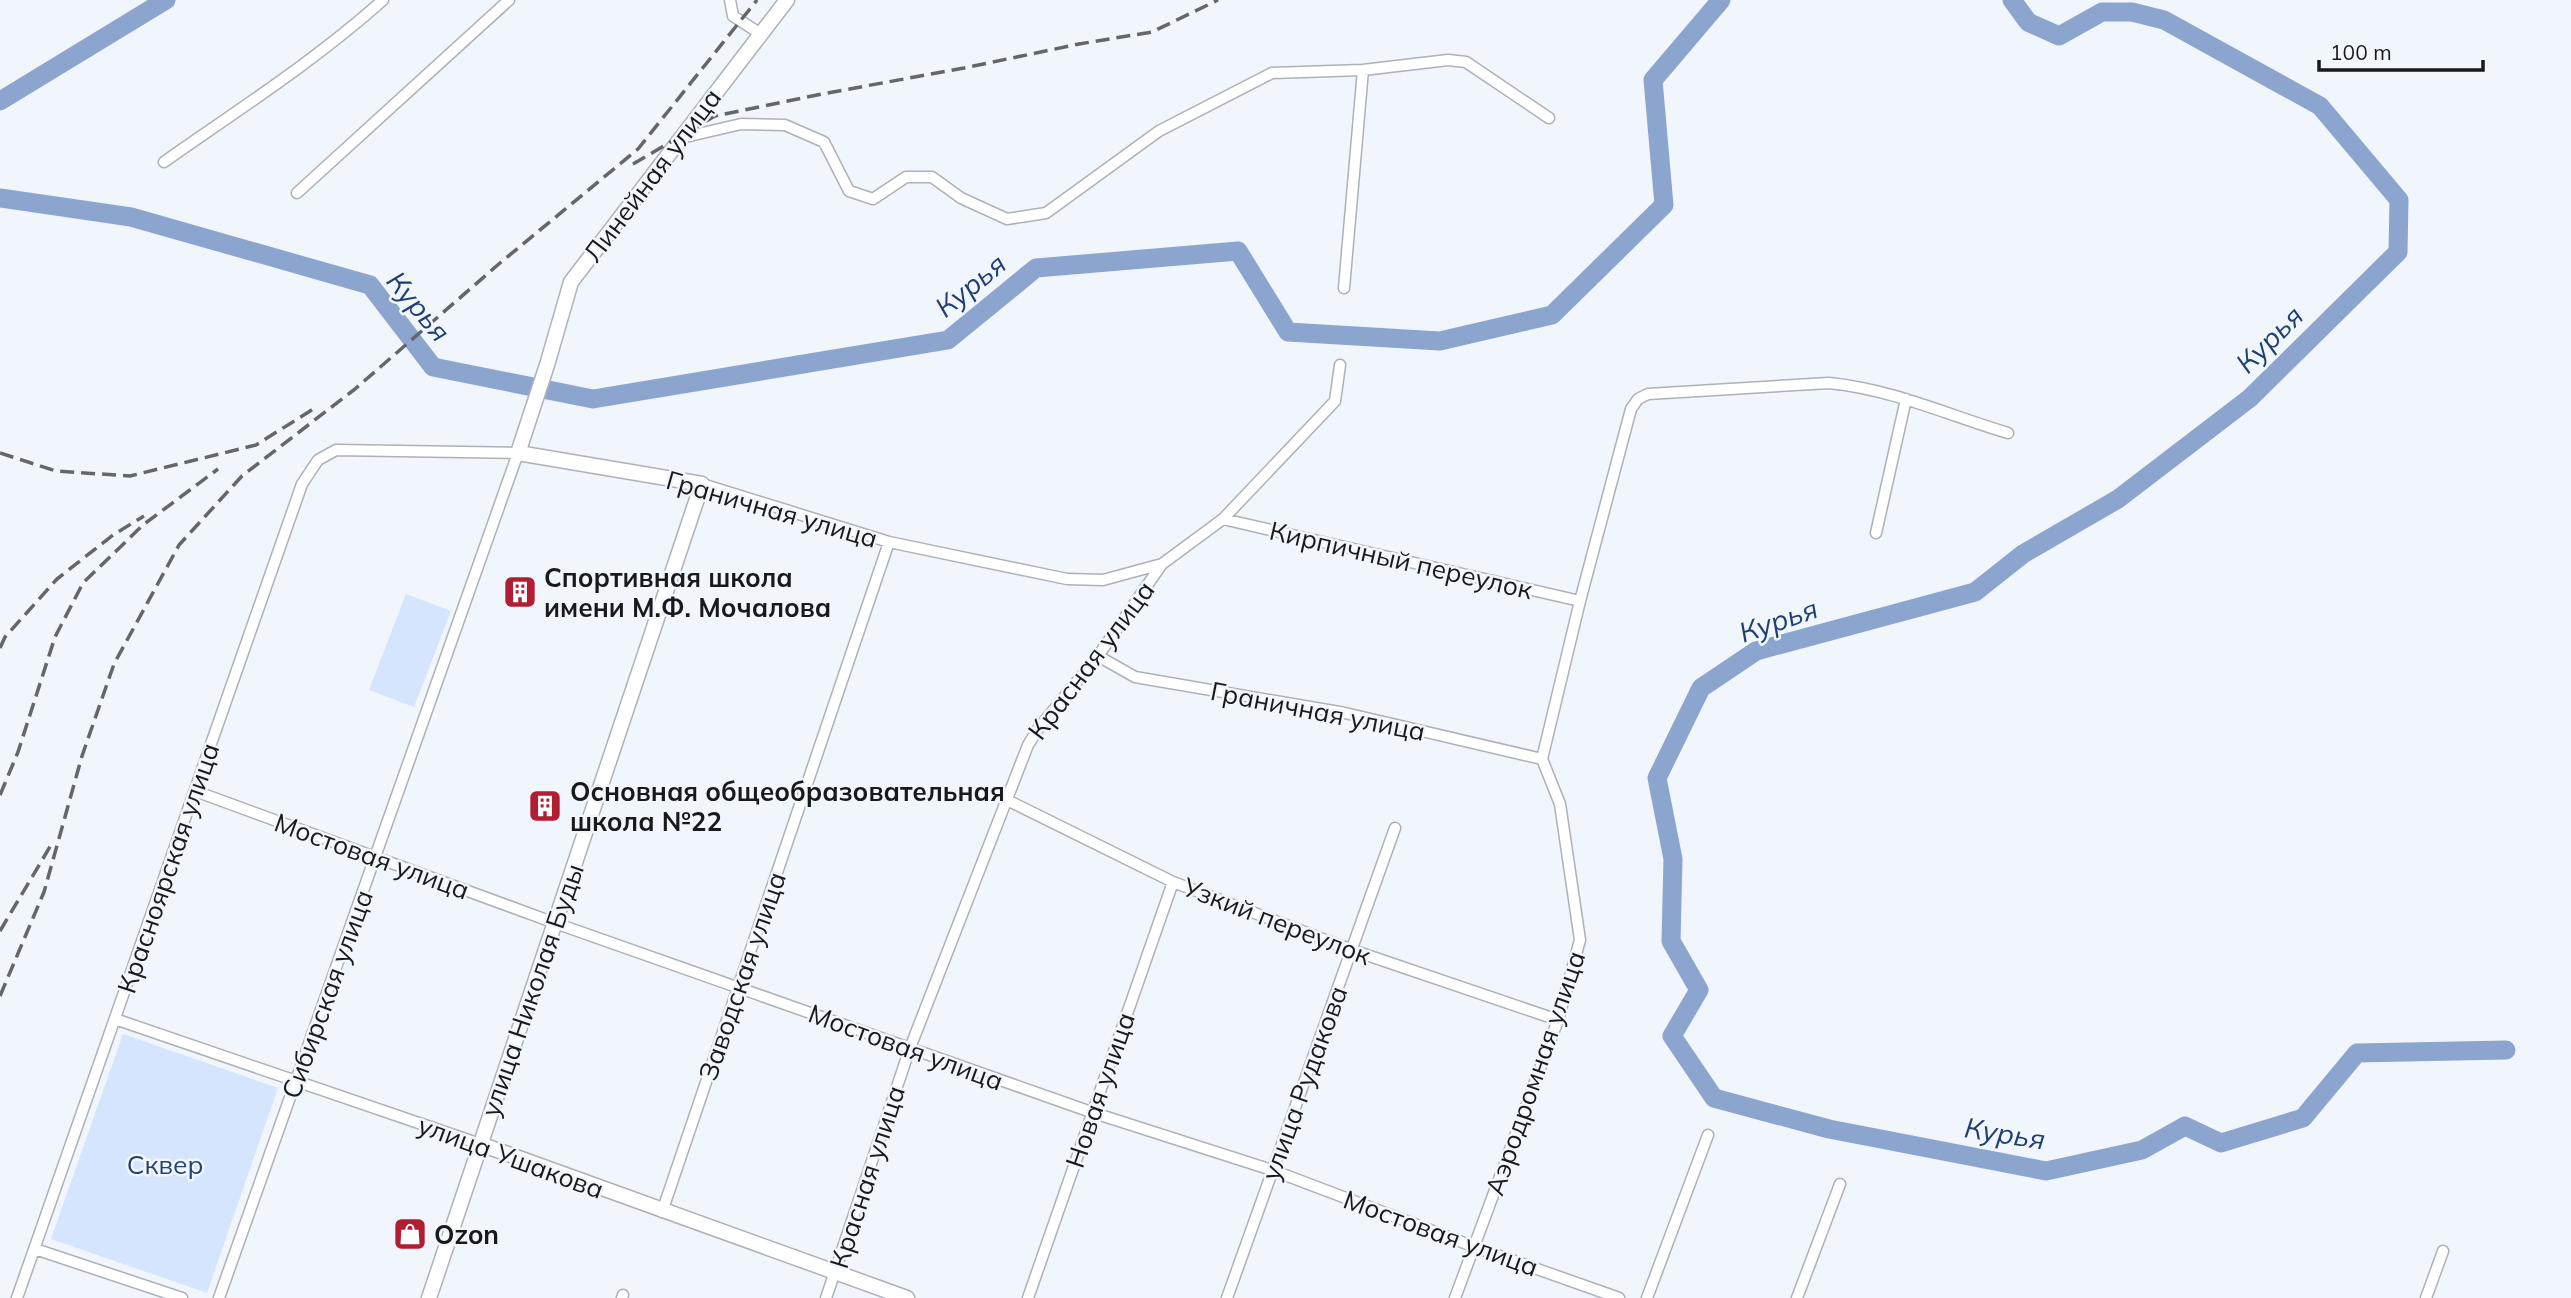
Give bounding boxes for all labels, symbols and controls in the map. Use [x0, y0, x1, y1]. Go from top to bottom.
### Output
scale bar [2319, 28, 2484, 72]
text: 100 m [2330, 39, 2392, 65]
street label: Линейная улица [576, 82, 728, 268]
water label: Курья [928, 246, 1012, 324]
water label: Курья [380, 264, 458, 348]
water label: Курья [2228, 298, 2310, 380]
street label: Граничная улица [663, 463, 881, 555]
street label: Кирпичный переулок [1266, 514, 1536, 606]
place label: Спортивная школа имени М.Ф. Мочалова [544, 561, 831, 624]
building icon: Спортивная школа имени М.Ф. Мочалова [501, 573, 539, 611]
street label: Красная улица [1021, 574, 1161, 746]
water label: Курья [1734, 590, 1822, 650]
street label: Граничная улица [1208, 674, 1428, 748]
street label: Красноярская улица [110, 739, 226, 997]
place label: Основная общеобразовательная школа №22 [570, 775, 1005, 838]
building icon: Основная общеобразовательная школа №22 [526, 787, 564, 825]
street label: Мостовая улица [270, 806, 474, 906]
street label: улица Николая Буды [473, 859, 591, 1121]
street label: Заводская улица [691, 868, 793, 1084]
street label: Узкий переулок [1177, 870, 1376, 972]
street label: Сибирская улица [274, 885, 380, 1103]
street label: Аэродромная улица [1478, 947, 1592, 1199]
street label: улица Рудакова [1254, 981, 1354, 1185]
street label: Мостовая улица [804, 997, 1008, 1097]
street label: Новая улица [1058, 1008, 1142, 1172]
street label: Красная улица [822, 1081, 912, 1273]
street label: улица Ушакова [414, 1108, 608, 1206]
water label: Курья [1962, 1109, 2048, 1157]
park label: Сквер [127, 1148, 203, 1181]
street label: Мостовая улица [1339, 1183, 1543, 1283]
shop icon: Ozon [391, 1215, 429, 1253]
place label: Ozon [434, 1218, 499, 1251]

